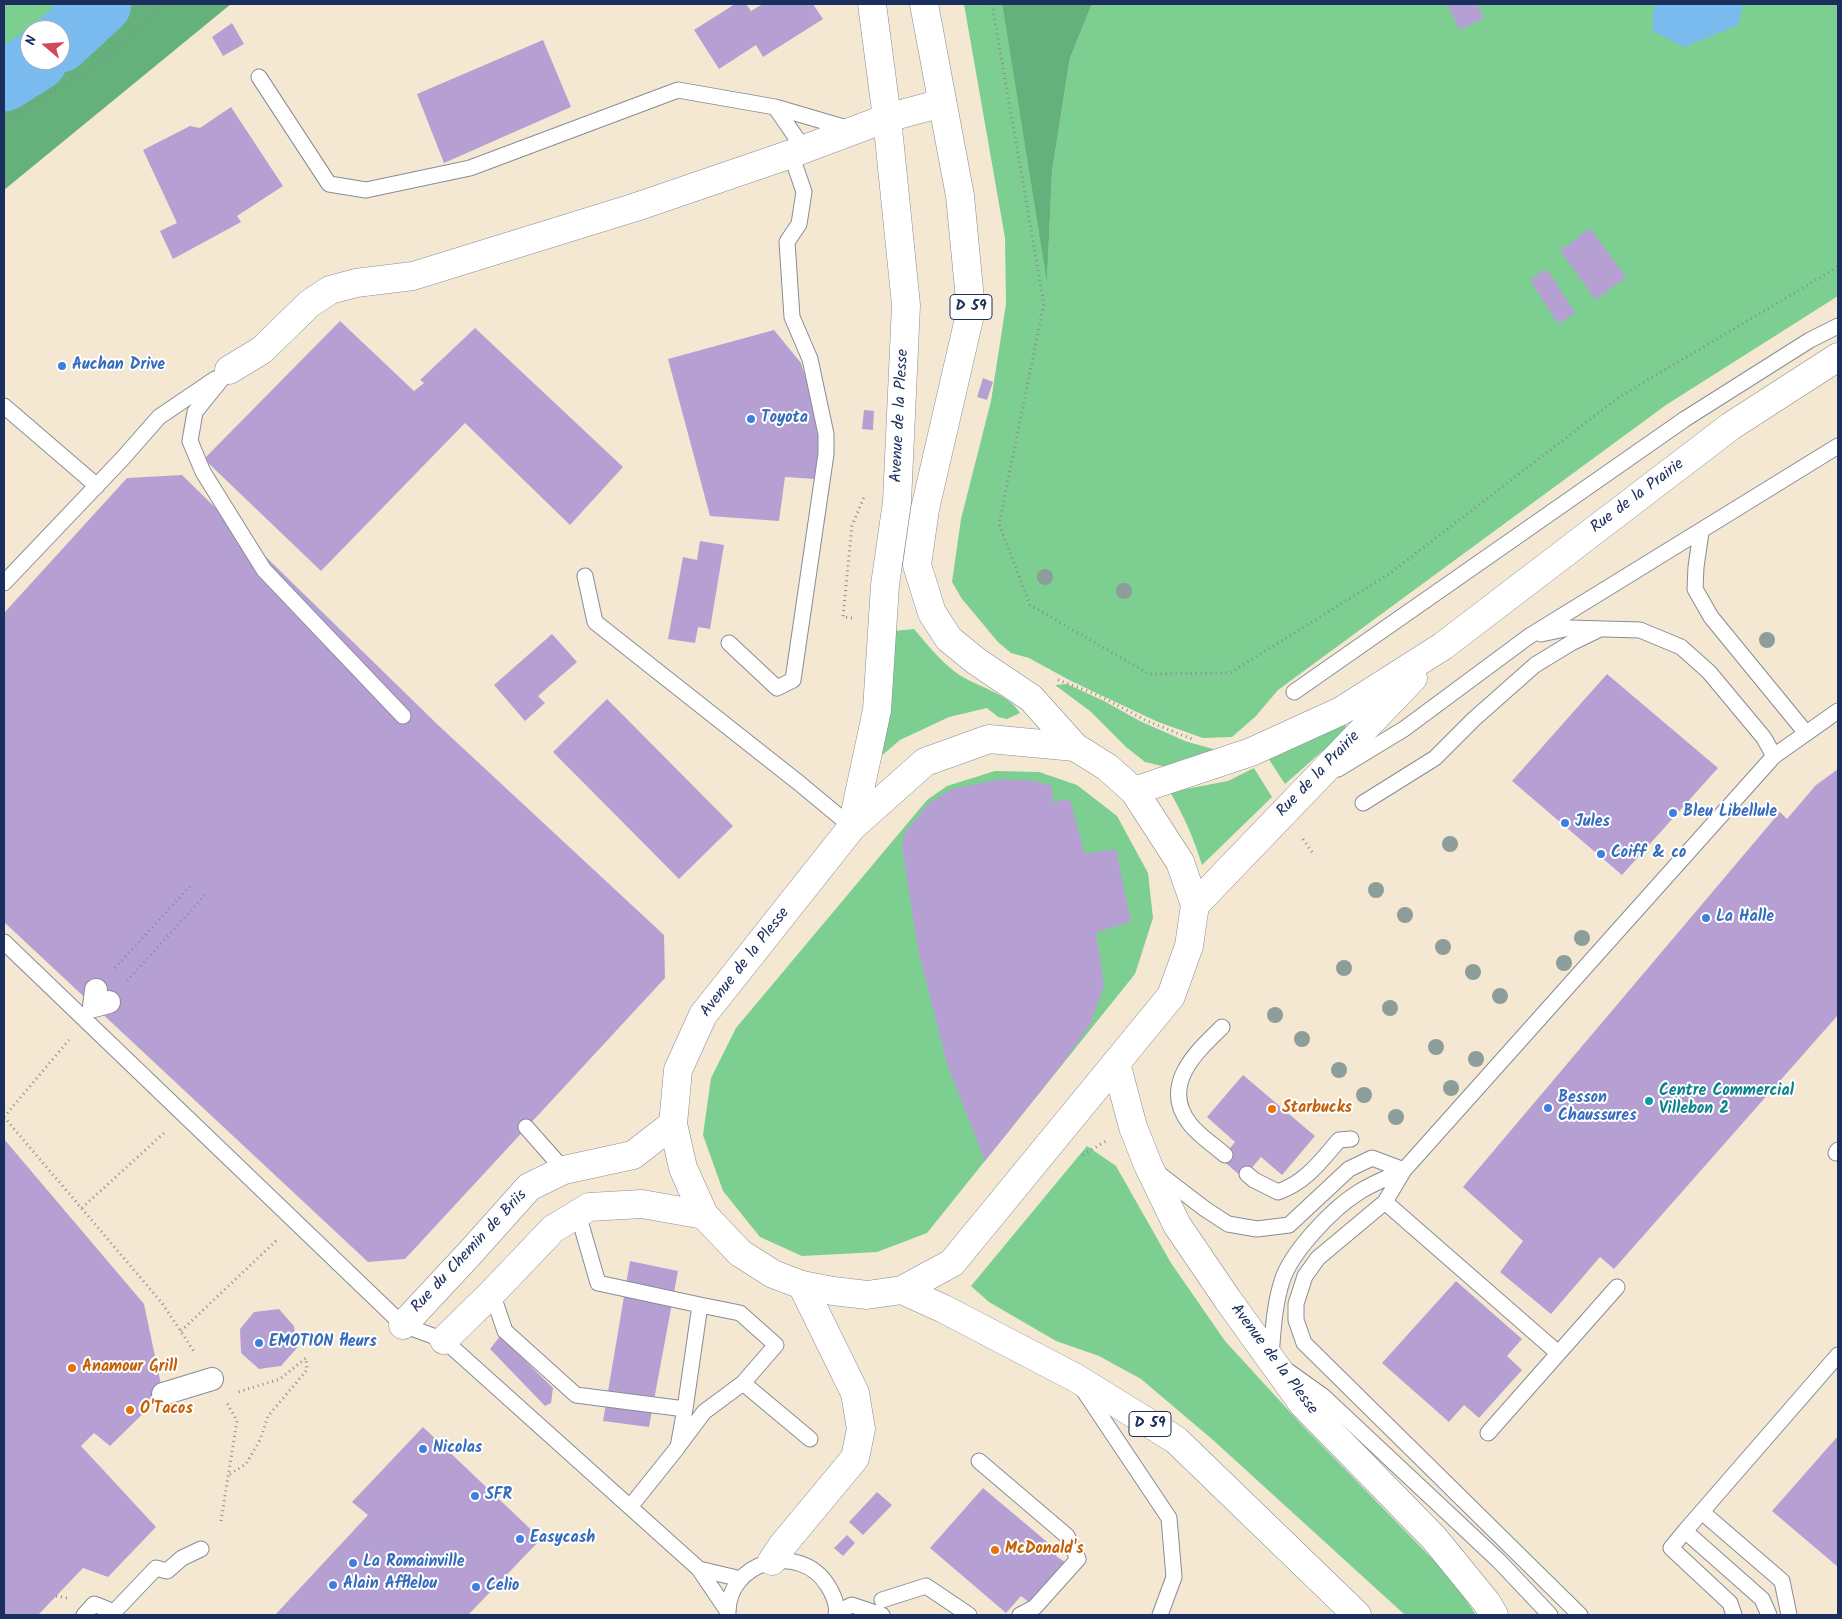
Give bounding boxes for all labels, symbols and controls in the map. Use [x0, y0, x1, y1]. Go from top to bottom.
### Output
north arrow [20, 20, 70, 70]
text: N [20, 33, 44, 48]
road number: D 59 [950, 294, 992, 320]
street label: Avenue de la Plesse [888, 349, 914, 483]
place label: Auchan Drive [72, 356, 165, 376]
marker: Auchan Drive [56, 360, 68, 372]
place label: Toyota [761, 409, 808, 429]
marker: Toyota [745, 413, 757, 425]
street label: Rue de la Prairie [1588, 456, 1688, 538]
street label: Rue de la Prairie [1273, 728, 1365, 822]
place label: Bleu Libellule [1683, 803, 1777, 823]
marker: Bleu Libellule [1667, 807, 1679, 819]
place label: Jules [1575, 813, 1610, 833]
marker: Jules [1559, 817, 1571, 829]
place label: Coiff & co [1611, 844, 1686, 864]
marker: Coiff & co [1595, 848, 1607, 860]
street label: Avenue de la Plesse [697, 904, 795, 1022]
place label: La Halle [1716, 908, 1774, 928]
marker: La Halle [1700, 912, 1712, 924]
place label: Centre Commercial Villebon 2 [1659, 1082, 1794, 1120]
place label: Besson Chaussures [1558, 1089, 1637, 1127]
marker: Centre Commercial Villebon 2 [1643, 1095, 1655, 1107]
place label: Starbucks [1282, 1099, 1352, 1119]
marker: Besson Chaussures [1542, 1102, 1554, 1114]
marker: Starbucks [1266, 1103, 1278, 1115]
street label: Rue du Chemin de Briis [408, 1187, 532, 1317]
street label: Avenue de la Plesse [1225, 1301, 1321, 1419]
place label: EMOTION fleurs [269, 1333, 377, 1353]
marker: EMOTION fleurs [253, 1337, 265, 1349]
place label: Anamour Grill [82, 1358, 177, 1378]
marker: Anamour Grill [66, 1362, 78, 1374]
place label: O'Tacos [140, 1400, 193, 1420]
marker: O'Tacos [124, 1404, 136, 1416]
road number: D 59 [1129, 1412, 1171, 1436]
place label: Nicolas [433, 1439, 482, 1459]
marker: Nicolas [417, 1443, 429, 1455]
place label: SFR [485, 1486, 512, 1506]
marker: SFR [469, 1490, 481, 1502]
place label: Easycash [530, 1529, 595, 1549]
marker: Easycash [514, 1533, 526, 1545]
place label: McDonald's [1005, 1540, 1084, 1560]
marker: McDonald's [989, 1544, 1001, 1556]
place label: La Romainville [363, 1553, 464, 1573]
marker: La Romainville [347, 1557, 359, 1569]
place label: Alain Afflelou [343, 1575, 437, 1595]
place label: Celio [486, 1577, 519, 1597]
marker: Alain Afflelou [327, 1579, 339, 1591]
marker: Celio [470, 1581, 482, 1593]

